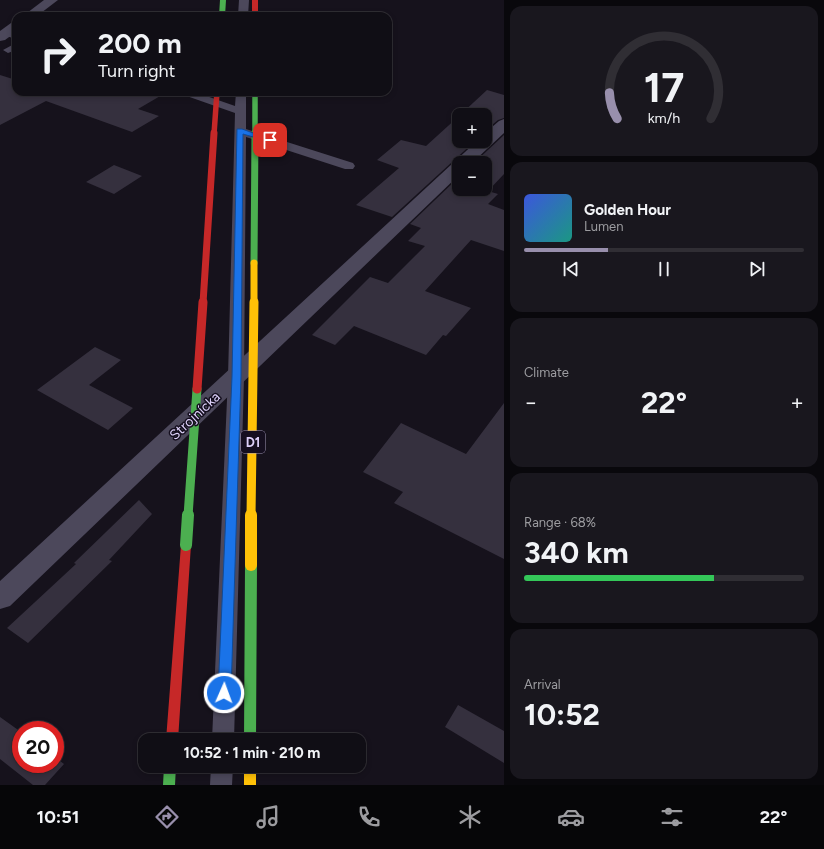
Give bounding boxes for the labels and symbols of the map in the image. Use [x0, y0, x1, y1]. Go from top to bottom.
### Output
pin [253, 123, 287, 157]
street label: Strojnícka [166, 388, 224, 444]
road number: D1 [241, 431, 265, 453]
position arrow [203, 672, 245, 714]
speed limit sign: 20 [12, 721, 64, 773]

